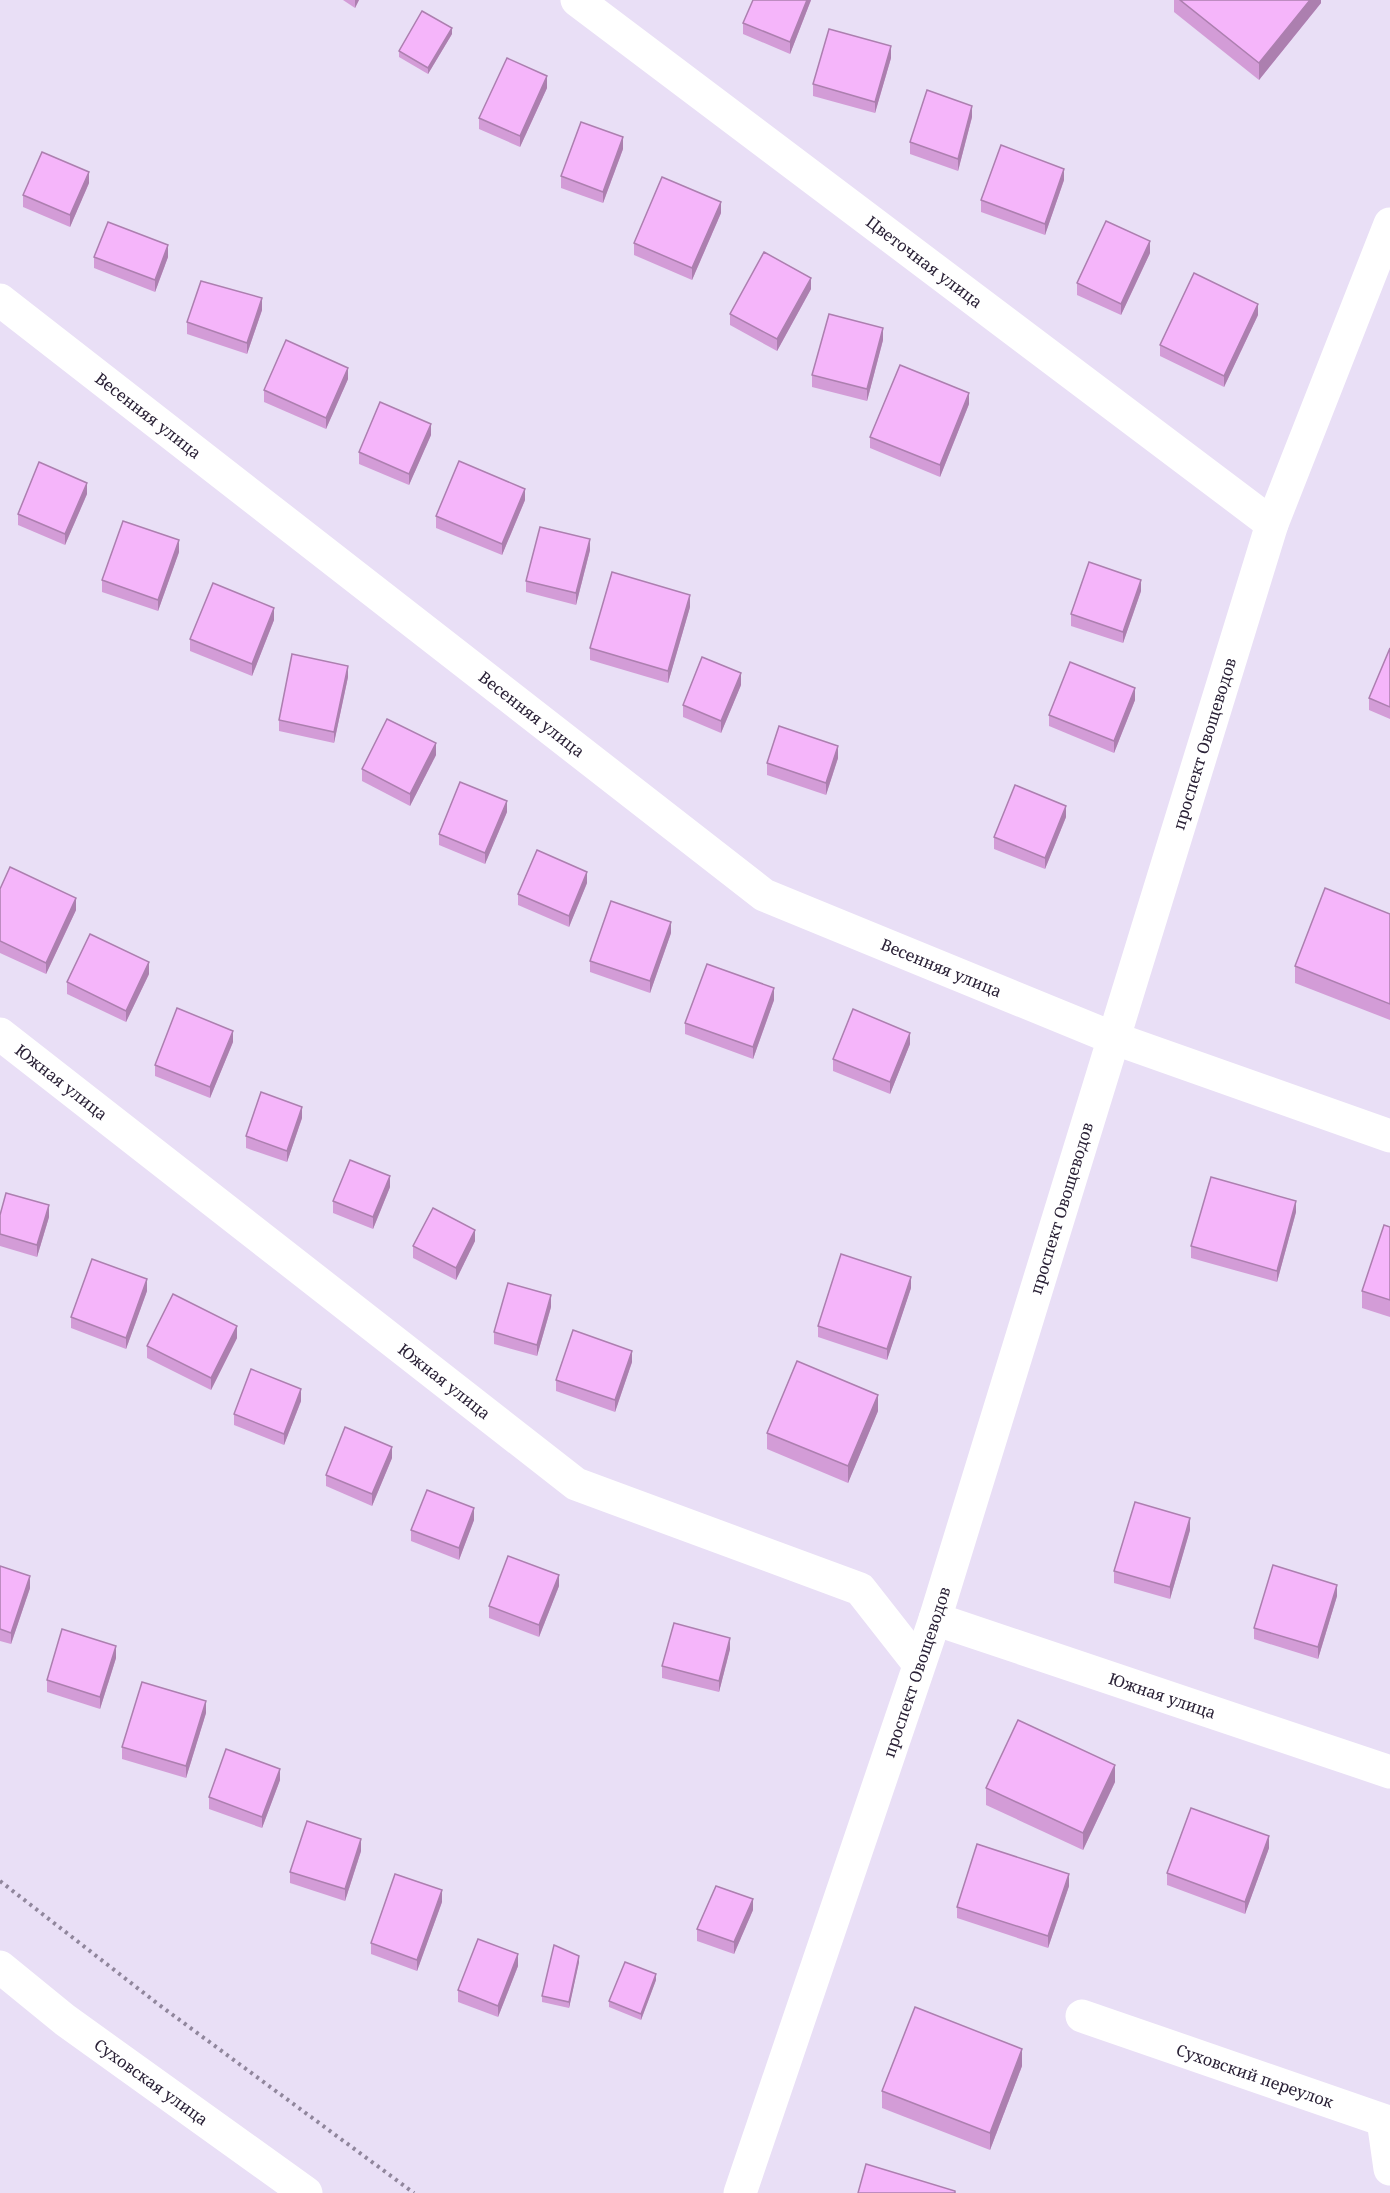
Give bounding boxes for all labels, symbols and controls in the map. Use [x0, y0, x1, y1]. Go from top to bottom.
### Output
street label: Цветочная улица [862, 211, 987, 313]
street label: Весенняя улица [91, 367, 206, 464]
street label: проспект Овощеводов [1168, 655, 1241, 832]
street label: Весенняя улица [474, 666, 589, 762]
street label: Весенняя улица [878, 933, 1005, 1002]
street label: Южная улица [11, 1039, 112, 1125]
street label: проспект Овощеводов [1025, 1119, 1098, 1297]
street label: Южная улица [394, 1338, 495, 1424]
street label: проспект Овощеводов [878, 1584, 955, 1760]
street label: Южная улица [1106, 1667, 1219, 1724]
street label: Суховская улица [90, 2033, 213, 2130]
street label: Суховский переулок [1173, 2038, 1337, 2113]

